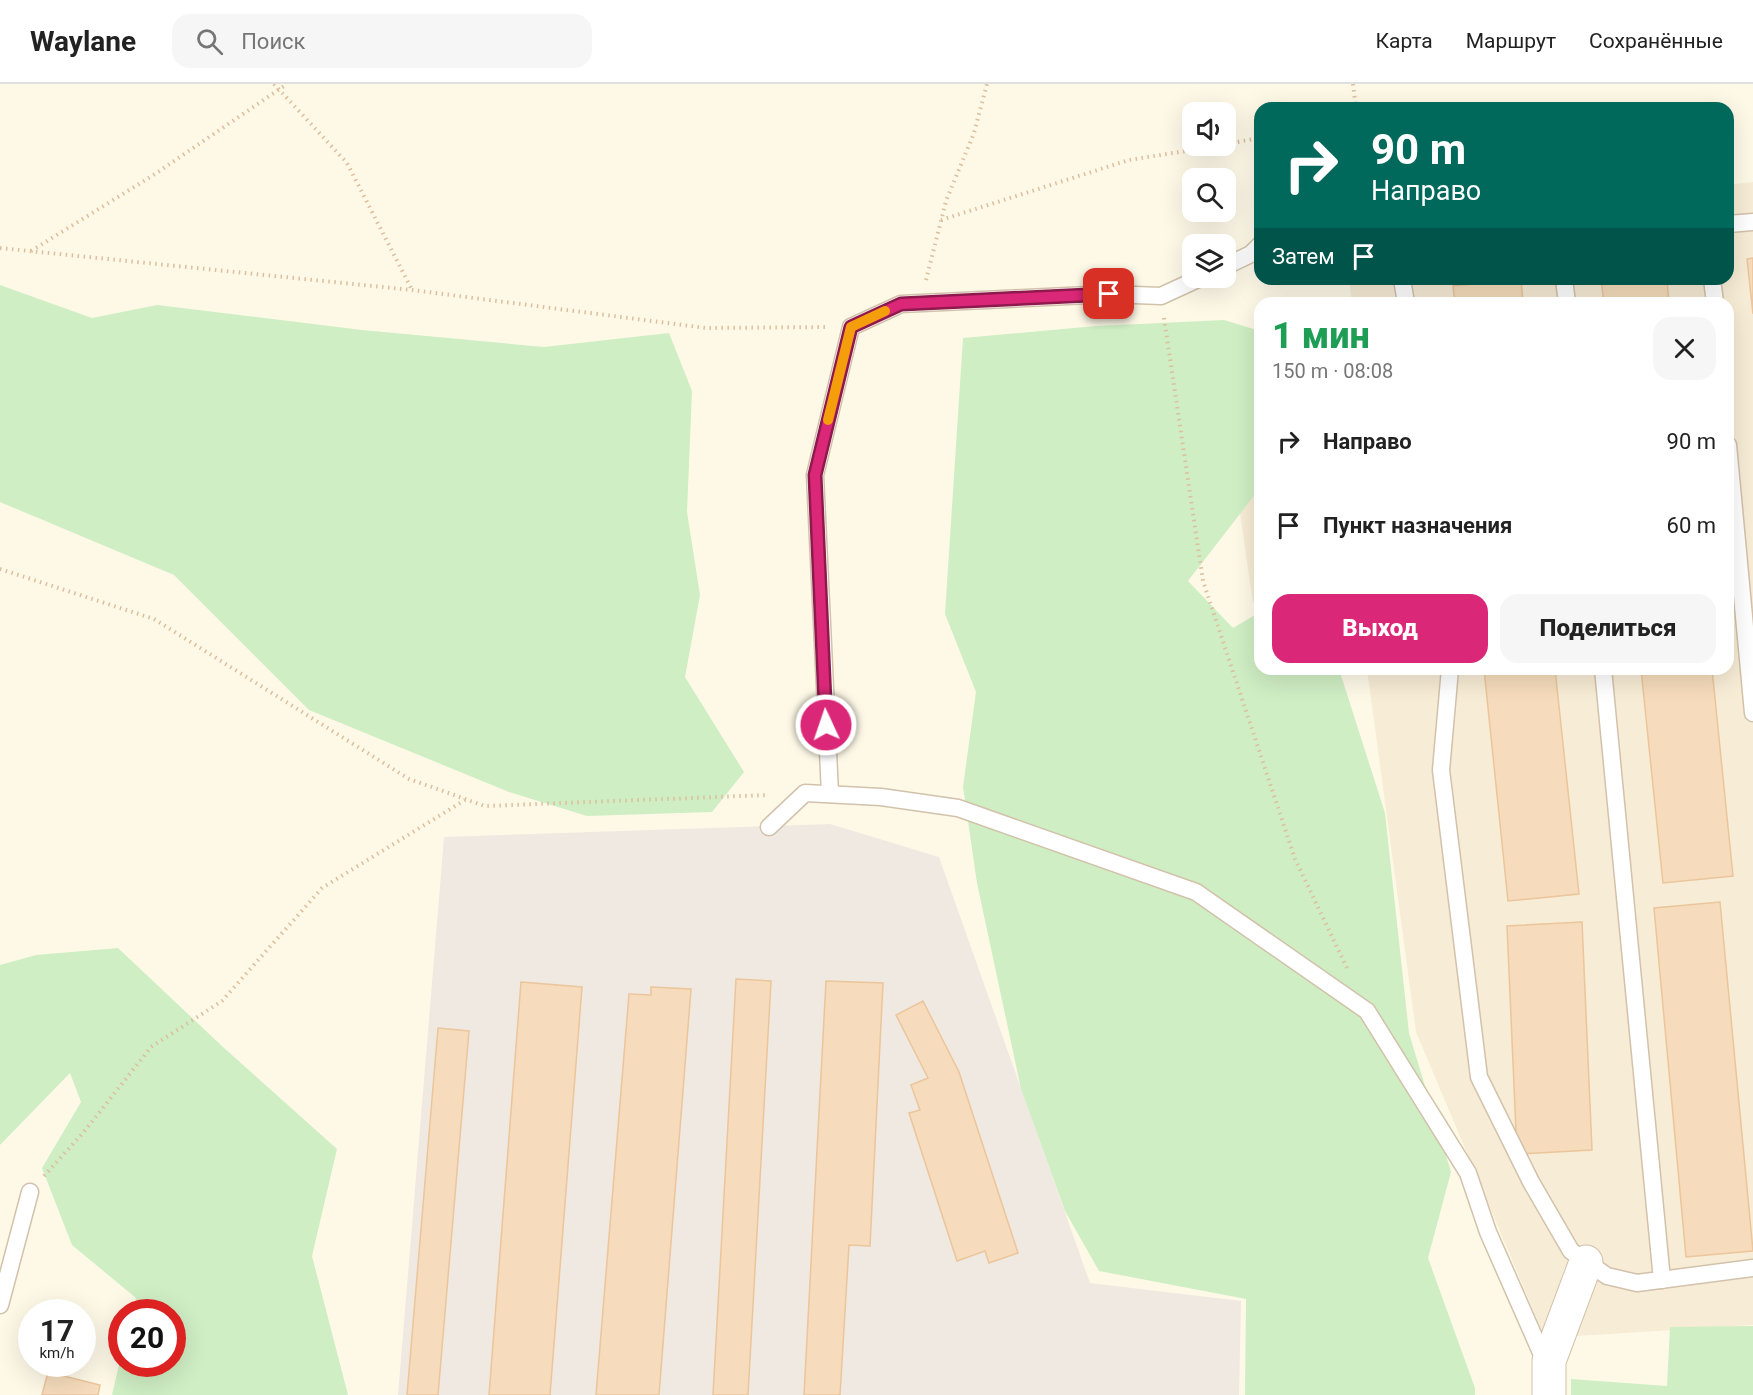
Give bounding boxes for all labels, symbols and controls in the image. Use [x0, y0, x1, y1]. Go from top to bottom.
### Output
search box [172, 14, 592, 68]
text: Waylane [30, 25, 136, 58]
icon: search [193, 25, 226, 58]
text: Поиск [241, 29, 306, 54]
text: Карта [1376, 29, 1433, 53]
text: Маршрут [1466, 29, 1556, 53]
text: Сохранённые [1589, 29, 1723, 53]
map controls [1182, 102, 1236, 288]
button: sound [1182, 102, 1236, 156]
text: 90 m [1371, 125, 1466, 174]
icon: right [1272, 126, 1350, 204]
button: search [1182, 168, 1236, 222]
text: Направо [1371, 175, 1481, 207]
button: layers [1182, 234, 1236, 288]
icon: arrive [1347, 240, 1380, 273]
text: Затем [1272, 244, 1335, 269]
pin [1083, 268, 1134, 319]
icon: arrive [1092, 277, 1125, 310]
text: 1 мин [1272, 315, 1370, 357]
button: close [1653, 317, 1716, 380]
text: 150 m · 08:08 [1272, 359, 1393, 383]
icon: right [1272, 425, 1305, 458]
text: Направо [1323, 429, 1412, 454]
text: 90 m [1667, 429, 1716, 454]
icon: arrive [1272, 509, 1305, 542]
text: Пункт назначения [1323, 513, 1512, 538]
text: 60 m [1667, 513, 1716, 538]
button: Выход [1272, 594, 1488, 663]
button: Поделиться [1500, 594, 1716, 663]
position arrow [794, 693, 858, 757]
speed limit sign: 20 [108, 1299, 186, 1377]
text: 17 [40, 1313, 74, 1348]
text: km/h [39, 1344, 75, 1362]

